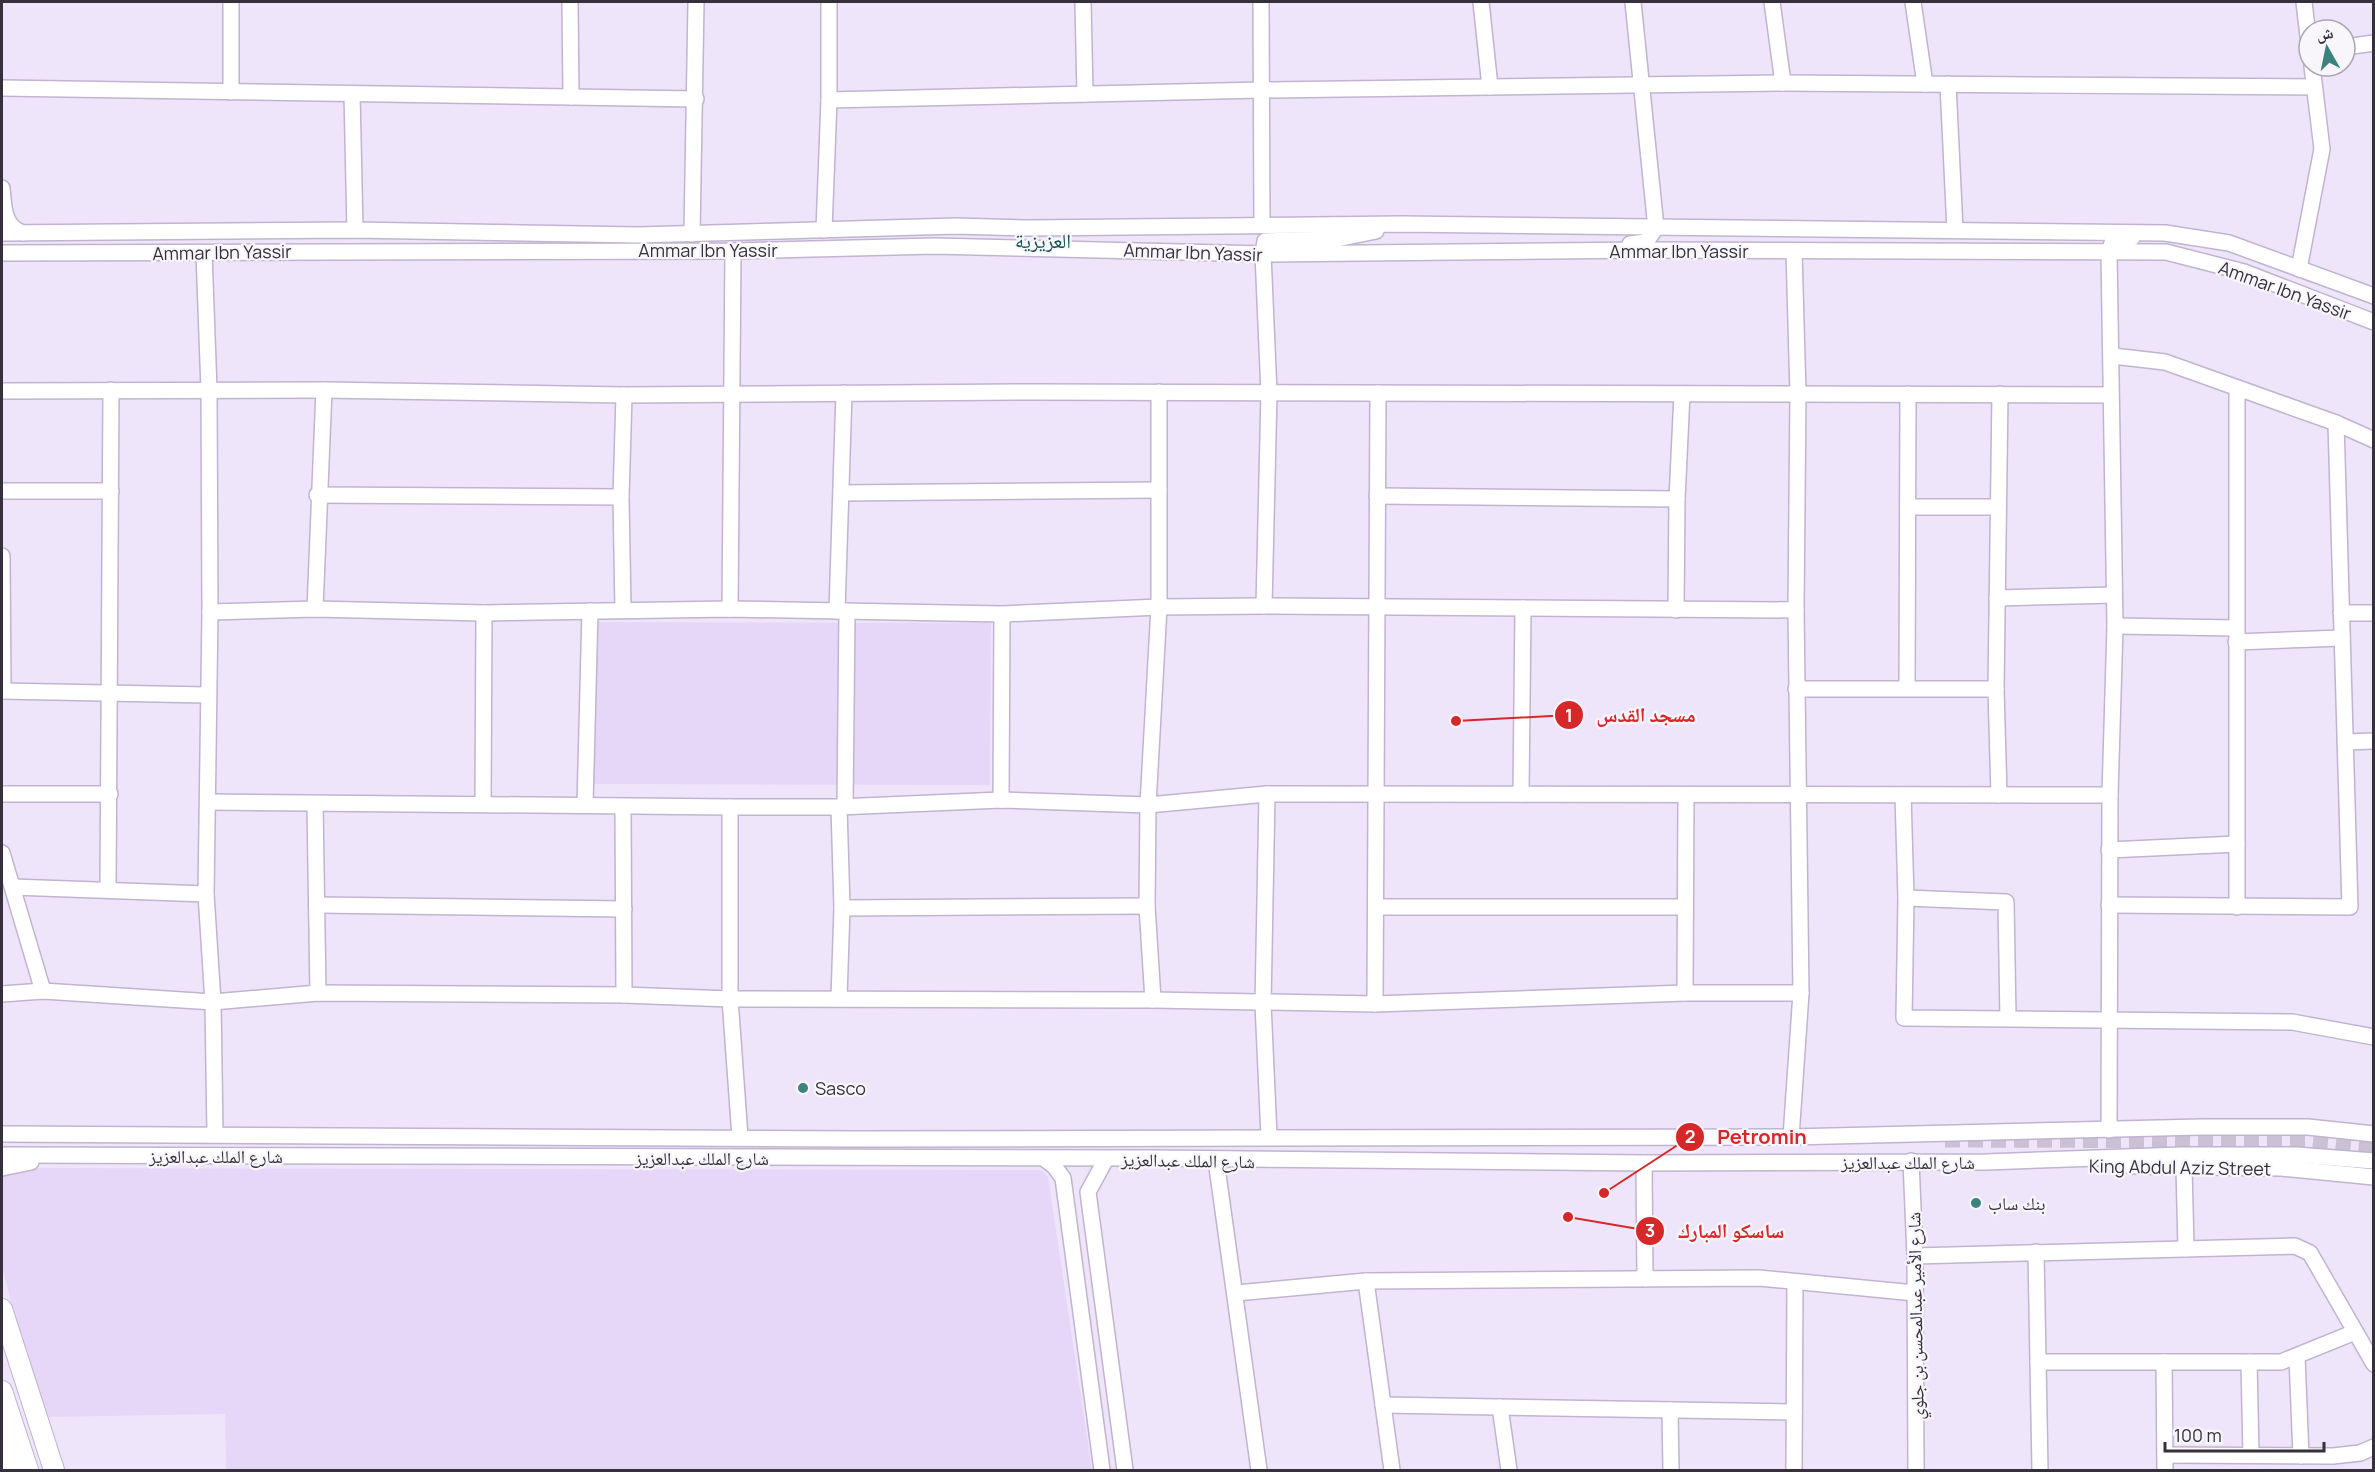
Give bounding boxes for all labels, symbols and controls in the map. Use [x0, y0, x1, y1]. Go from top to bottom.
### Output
north arrow [2297, 18, 2357, 78]
text: ش [2315, 21, 2335, 45]
district label: العزيزية [1015, 227, 1071, 254]
street label: Ammar Ibn Yassir [638, 238, 778, 262]
street label: Ammar Ibn Yassir [1123, 238, 1264, 266]
street label: Ammar Ibn Yassir [152, 239, 292, 265]
street label: Ammar Ibn Yassir [1609, 239, 1749, 263]
street label: Ammar Ibn Yassir [2215, 255, 2355, 325]
callout: مسجد القدس [1554, 696, 1708, 734]
text: مسجد القدس [1596, 701, 1696, 728]
text: 1 [1565, 703, 1573, 727]
place label: Sasco [815, 1076, 866, 1100]
marker: Sasco [796, 1081, 810, 1095]
callout: Petromin [1675, 1118, 1819, 1156]
text: Petromin [1717, 1123, 1807, 1150]
text: 2 [1685, 1124, 1695, 1148]
street label: شارع الملك عبدالعزيز [148, 1144, 283, 1168]
street label: شارع الملك عبدالعزيز [634, 1146, 769, 1170]
street label: شارع الملك عبدالعزيز [1120, 1147, 1255, 1173]
street label: شارع الملك عبدالعزيز [1840, 1150, 1975, 1174]
street label: King Abdul Aziz Street [2089, 1153, 2271, 1181]
place label: بنك ساب [1988, 1191, 2045, 1215]
marker: بنك ساب [1969, 1196, 1983, 1210]
callout: ساسكو المبارك [1635, 1212, 1796, 1250]
street label: شارع الأمير عبدالمحسن بن جلوي [1901, 1212, 1932, 1420]
text: ساسكو المبارك [1678, 1217, 1784, 1244]
text: 3 [1645, 1218, 1655, 1242]
scale bar [2165, 1415, 2324, 1453]
text: 100 m [2174, 1423, 2222, 1447]

